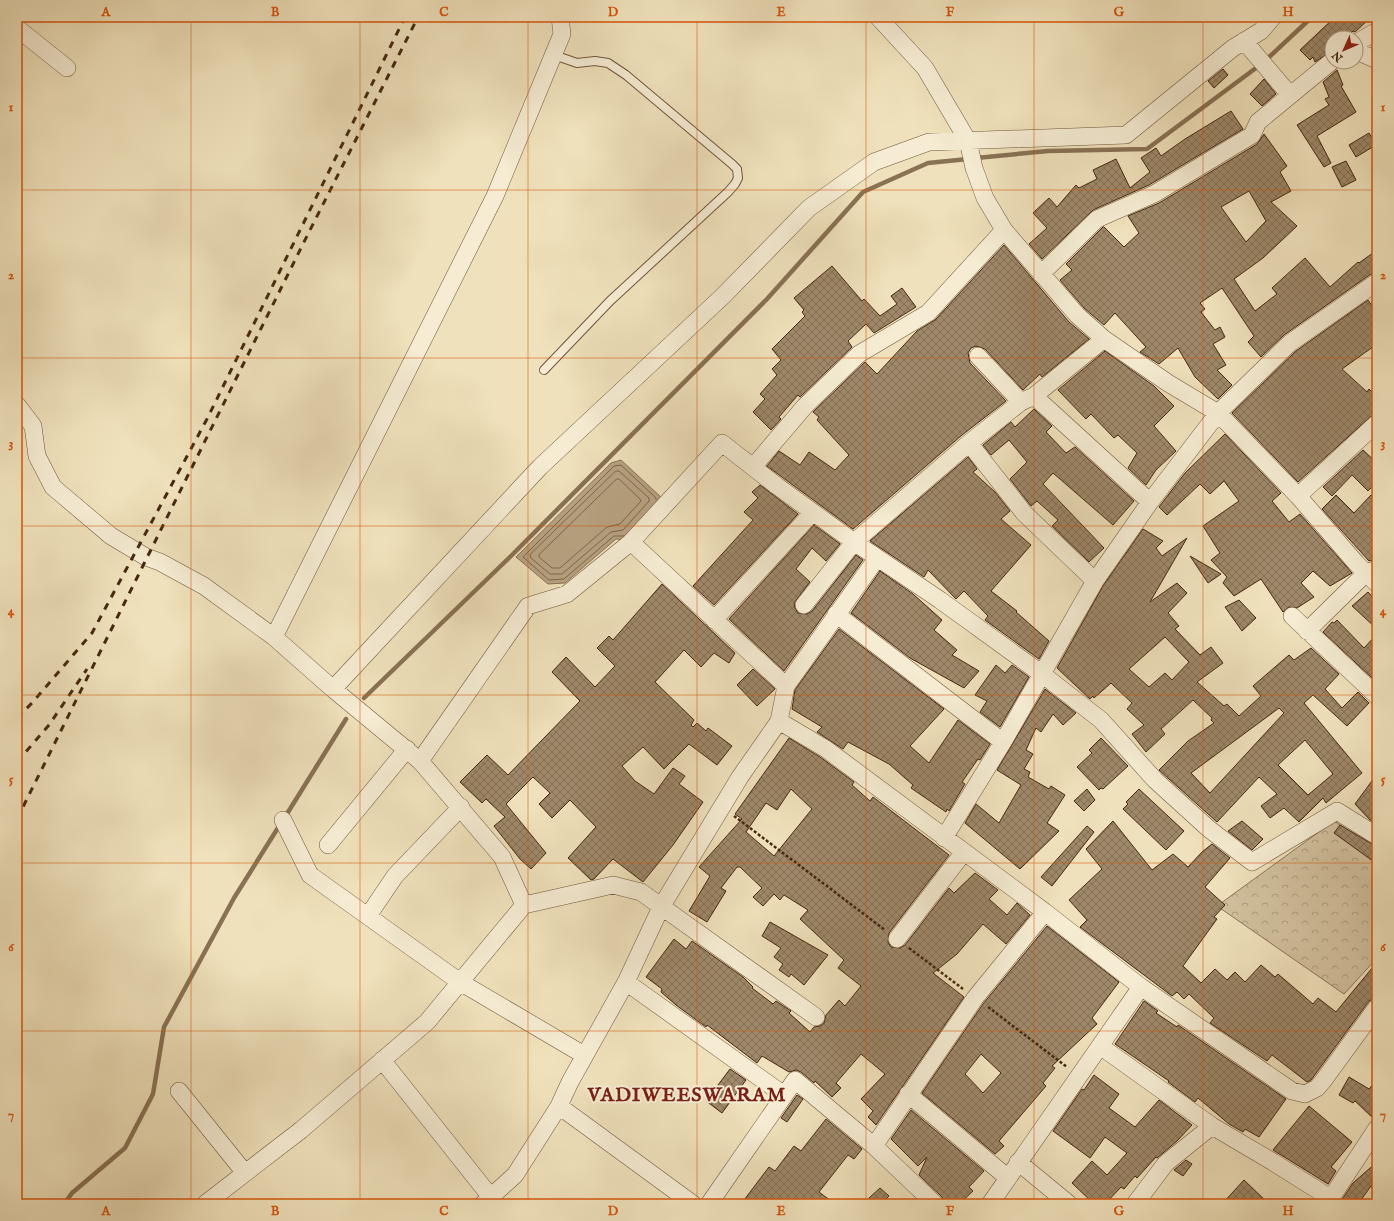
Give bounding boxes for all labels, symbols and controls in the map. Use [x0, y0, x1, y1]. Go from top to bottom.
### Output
text: A [101, 4, 112, 21]
text: B [271, 4, 280, 21]
text: C [439, 4, 449, 21]
text: D [608, 4, 619, 21]
text: E [776, 4, 786, 21]
text: F [946, 4, 955, 21]
text: G [1114, 4, 1125, 21]
text: H [1282, 4, 1294, 21]
north arrow [1324, 30, 1364, 70]
text: N [1329, 48, 1347, 65]
text: 1 [9, 99, 14, 116]
text: 1 [1381, 99, 1386, 116]
text: 2 [8, 267, 14, 284]
text: 2 [1380, 267, 1386, 284]
text: 3 [9, 435, 14, 452]
text: 3 [1381, 435, 1386, 452]
text: 4 [8, 603, 15, 620]
text: 4 [1380, 603, 1387, 620]
text: 5 [9, 771, 14, 788]
text: 5 [1381, 771, 1386, 788]
text: 6 [8, 939, 14, 956]
text: 6 [1380, 939, 1386, 956]
district label: VADIWEESWARAM [586, 1083, 787, 1108]
text: 7 [8, 1107, 14, 1124]
text: 7 [1380, 1107, 1386, 1124]
text: A [101, 1203, 112, 1220]
text: B [271, 1203, 280, 1220]
text: C [439, 1203, 449, 1220]
text: D [608, 1203, 619, 1220]
text: E [776, 1203, 786, 1220]
text: F [946, 1203, 955, 1220]
text: G [1114, 1203, 1125, 1220]
text: H [1282, 1203, 1294, 1220]

